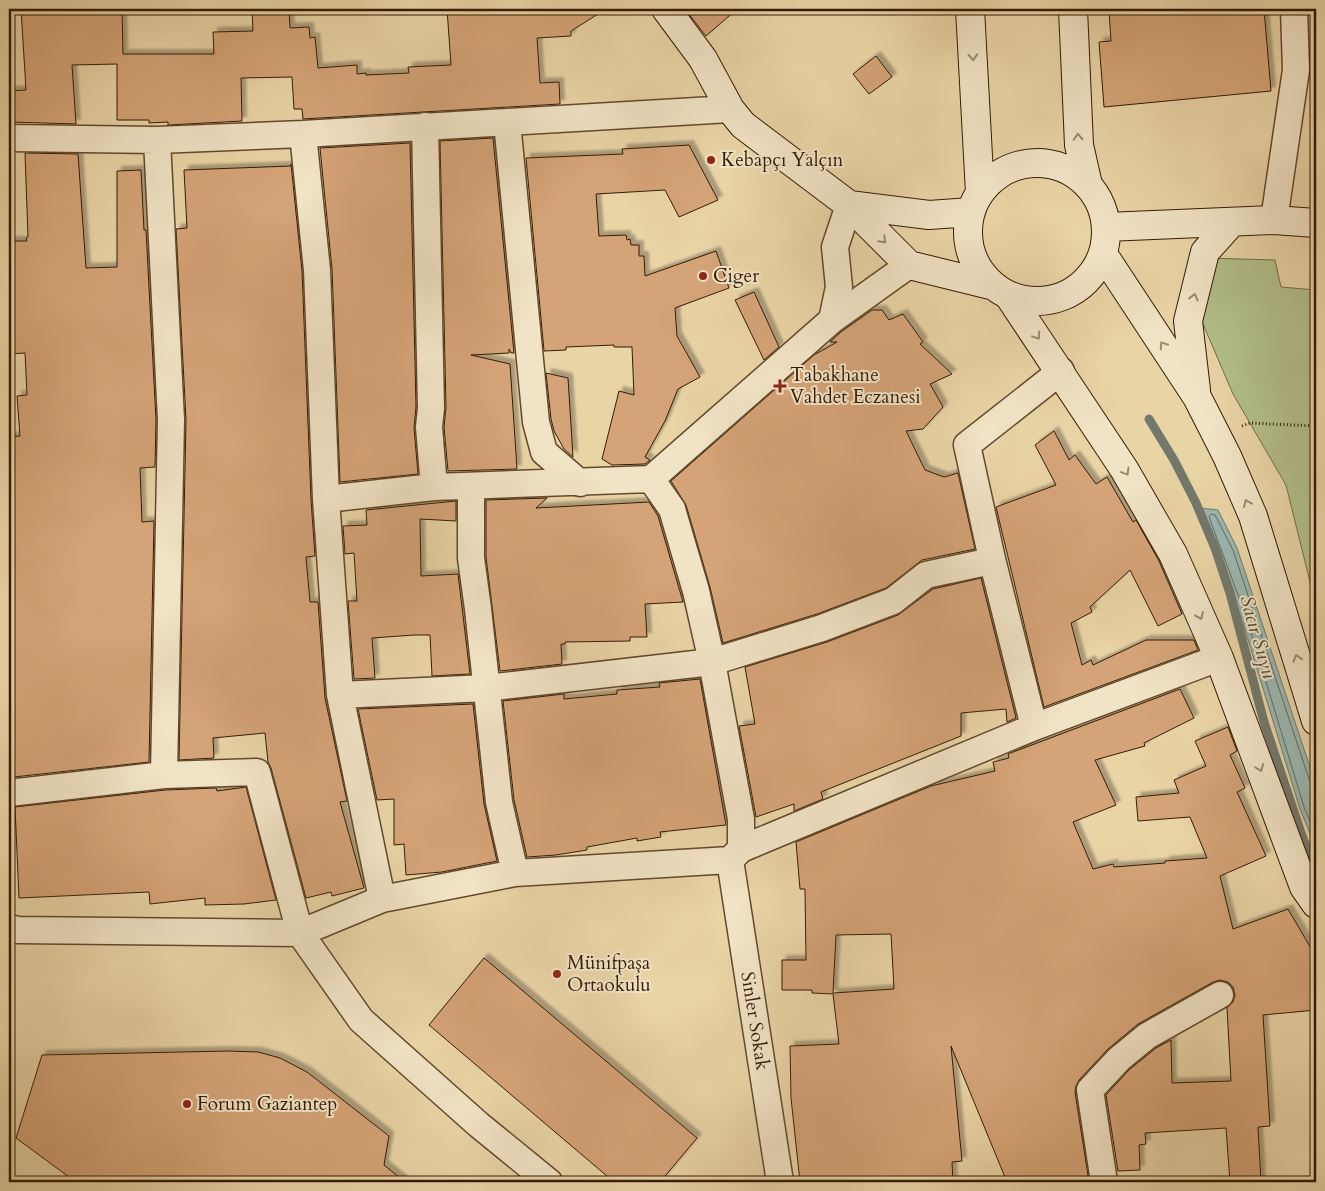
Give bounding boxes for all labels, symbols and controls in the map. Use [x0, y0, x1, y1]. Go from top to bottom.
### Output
one-way arrow [967, 54, 978, 62]
one-way arrow [1073, 133, 1084, 141]
place label: Kebapçı Yalçın [721, 147, 844, 173]
marker: Kebapçı Yalçın [705, 154, 717, 166]
one-way arrow [877, 234, 886, 243]
place label: Ciger [713, 263, 759, 289]
marker: Ciger [697, 270, 709, 282]
one-way arrow [1188, 292, 1199, 301]
one-way arrow [1031, 330, 1040, 340]
one-way arrow [1160, 341, 1169, 351]
place label: Tabakhane Vahdet Eczanesi [790, 362, 921, 410]
marker: Tabakhane Vahdet Eczanesi [774, 380, 786, 392]
one-way arrow [1120, 467, 1130, 476]
one-way arrow [1243, 499, 1254, 508]
water label: Sacır Suyu [1233, 592, 1283, 682]
one-way arrow [1194, 611, 1205, 620]
one-way arrow [1292, 654, 1302, 663]
one-way arrow [1254, 763, 1264, 771]
place label: Münifpaşa Ortaokulu [567, 950, 651, 998]
marker: Münifpaşa Ortaokulu [551, 968, 563, 980]
street label: Sinler Sokak [734, 970, 776, 1073]
place label: Forum Gaziantep [197, 1091, 337, 1117]
marker: Forum Gaziantep [181, 1098, 193, 1110]

